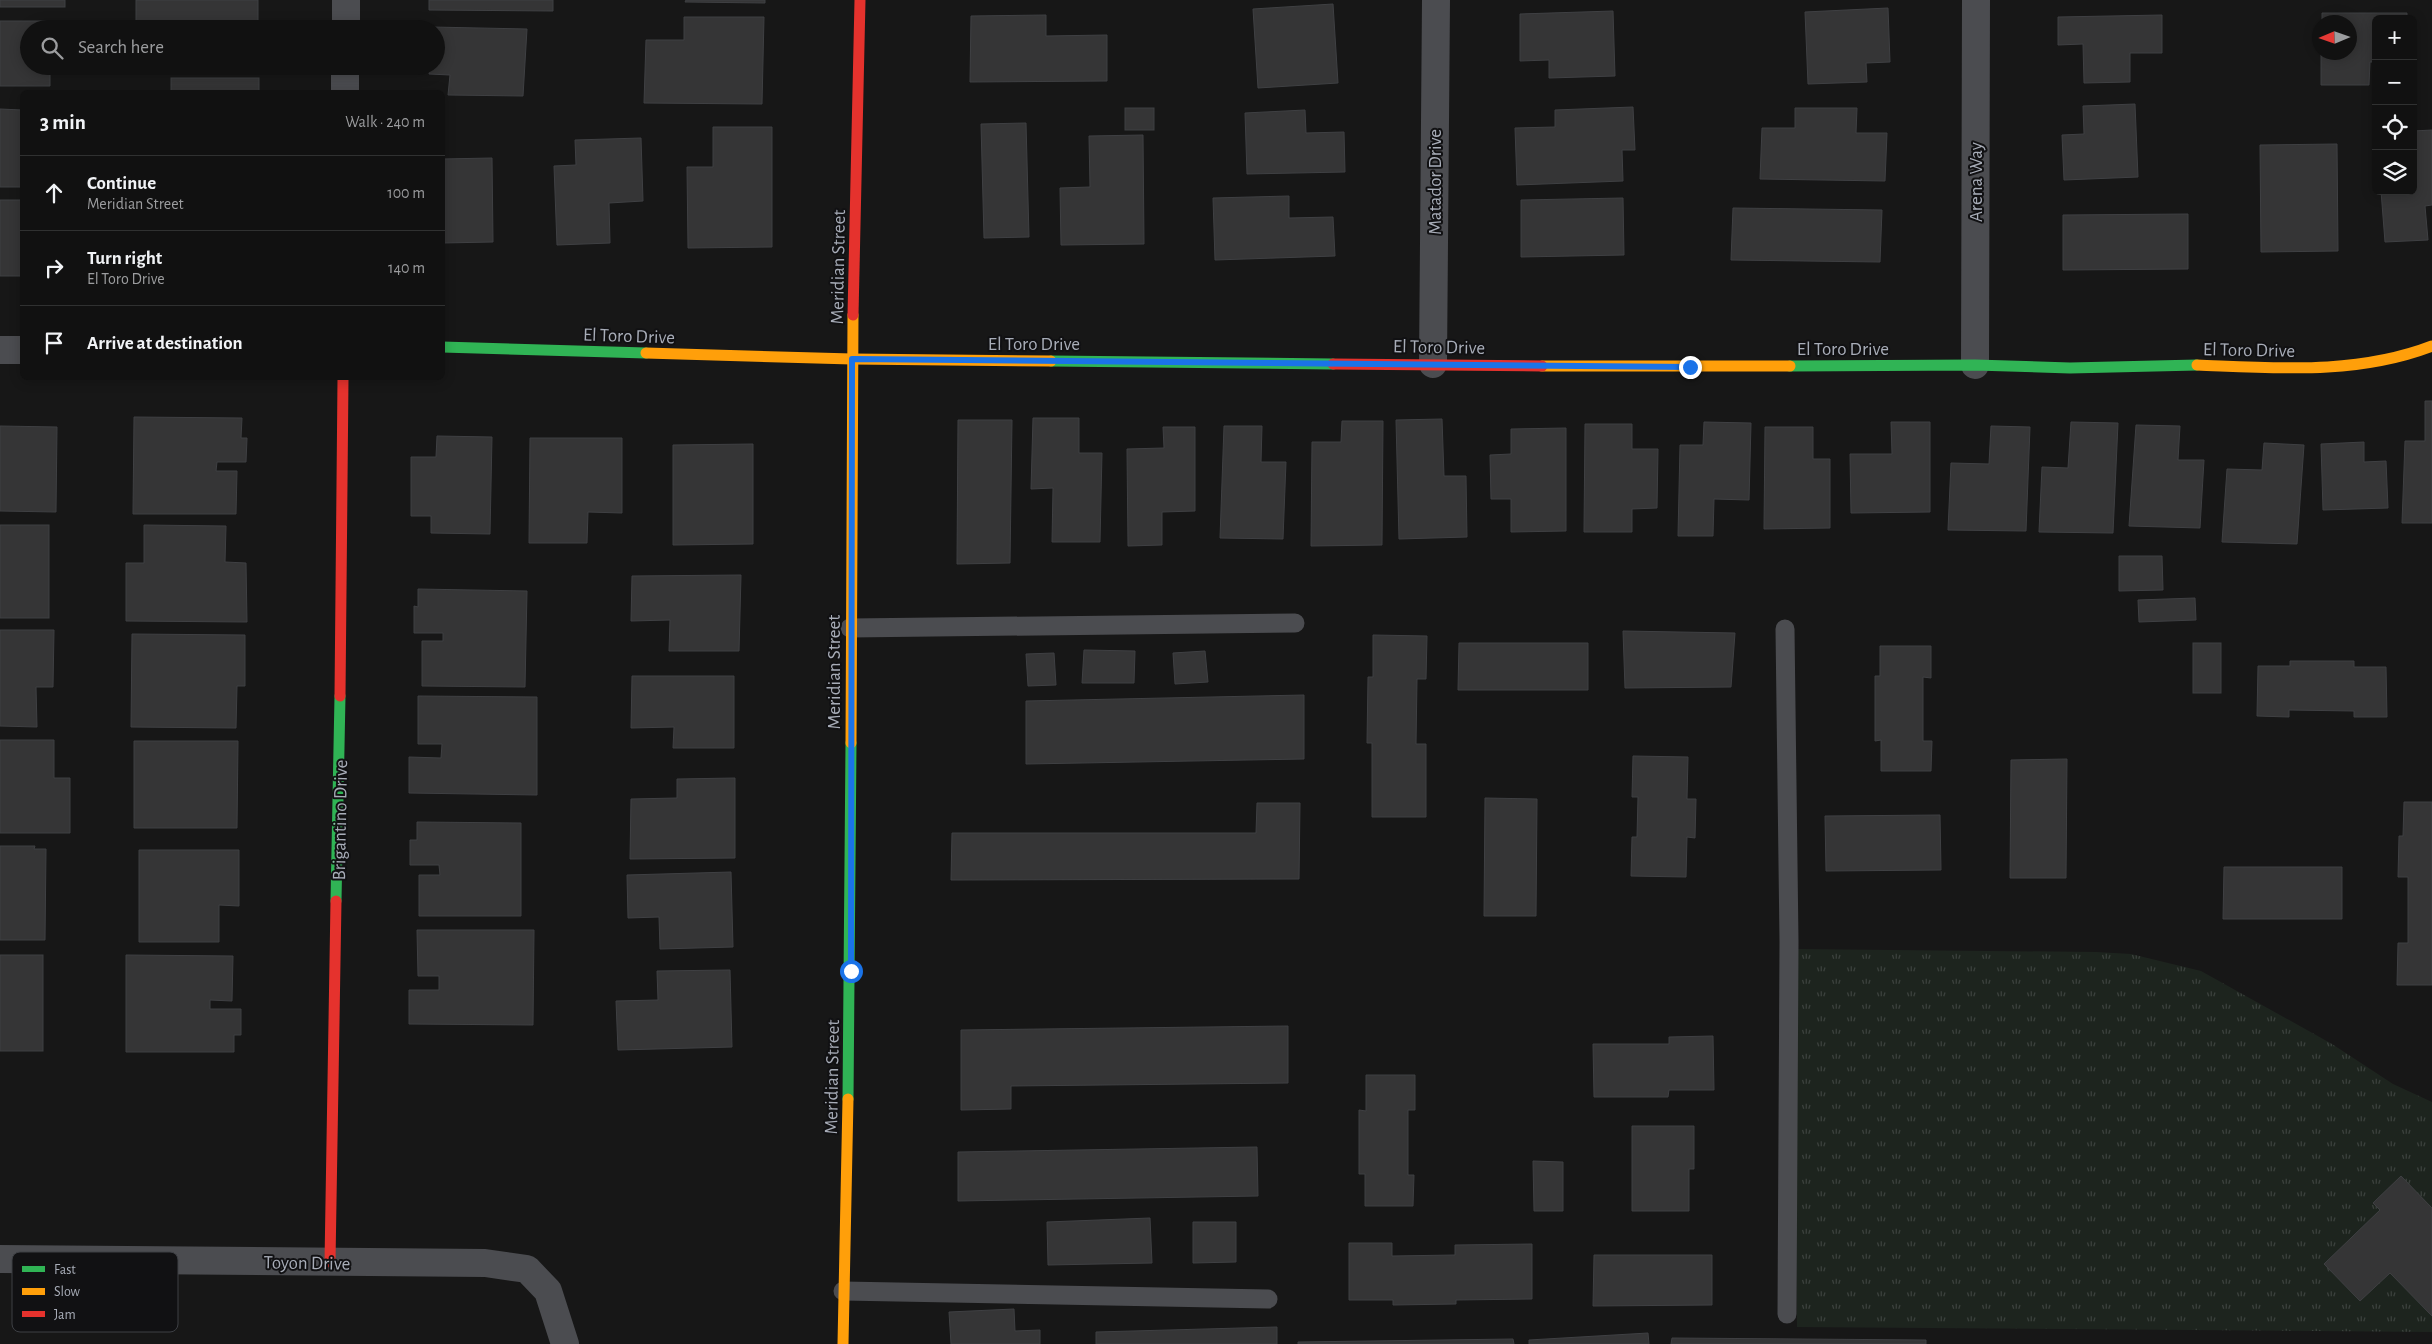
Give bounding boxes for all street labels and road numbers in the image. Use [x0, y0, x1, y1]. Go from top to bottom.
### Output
street label: Matador Drive [1426, 129, 1445, 235]
street label: Arena Way [1967, 142, 1986, 222]
street label: Meridian Street [828, 209, 849, 325]
street label: El Toro Drive [583, 325, 675, 348]
street label: El Toro Drive [988, 335, 1080, 354]
street label: El Toro Drive [1393, 337, 1485, 358]
street label: El Toro Drive [1797, 340, 1889, 359]
street label: El Toro Drive [2203, 340, 2295, 361]
street label: Meridian Street [825, 615, 844, 729]
street label: Brigantino Drive [330, 760, 351, 880]
street label: Meridian Street [822, 1019, 843, 1135]
street label: Toyon Drive [264, 1253, 350, 1274]

